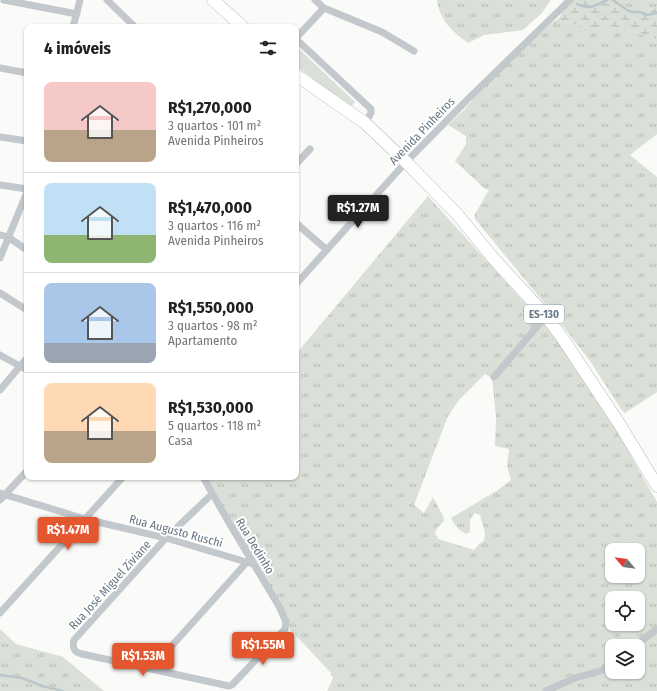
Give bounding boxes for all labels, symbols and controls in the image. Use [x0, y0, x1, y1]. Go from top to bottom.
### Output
icon: filters [257, 37, 279, 59]
text: 4 imóveis [44, 38, 111, 59]
street label: Avenida Pinheiros [386, 94, 458, 168]
text: R$1,270,000 [168, 97, 252, 118]
icon: home [76, 98, 124, 146]
text: 3 quartos · 101 m² [168, 118, 261, 133]
text: Avenida Pinheiros [168, 133, 264, 148]
pin: R$1.27M [321, 195, 395, 229]
text: R$1,470,000 [168, 197, 252, 218]
icon: home [76, 199, 124, 247]
text: R$1.27M [337, 200, 379, 215]
text: 3 quartos · 116 m² [168, 218, 261, 233]
text: Avenida Pinheiros [168, 233, 264, 248]
text: R$1,550,000 [168, 297, 254, 318]
icon: home [76, 299, 124, 347]
road number: ES-130 [524, 305, 564, 323]
text: 3 quartos · 98 m² [168, 318, 257, 333]
text: Apartamento [168, 333, 237, 348]
text: R$1,530,000 [168, 397, 253, 418]
icon: home [76, 399, 124, 447]
text: 5 quartos · 118 m² [168, 418, 261, 433]
text: Casa [168, 433, 193, 448]
street label: Rua Augusto Ruschi [128, 512, 224, 550]
street label: Rua Dedinho [233, 515, 277, 577]
pin: R$1.47M [31, 517, 105, 551]
text: R$1.47M [47, 522, 89, 537]
street label: Rua José Miguel Ziviane [66, 537, 154, 633]
north arrow [605, 543, 645, 583]
map controls [605, 543, 645, 679]
button: locate [605, 591, 645, 631]
pin: R$1.55M [226, 632, 300, 666]
text: R$1.55M [241, 637, 285, 652]
button: layers [605, 639, 645, 679]
pin: R$1.53M [106, 643, 180, 677]
text: R$1.53M [121, 648, 165, 663]

